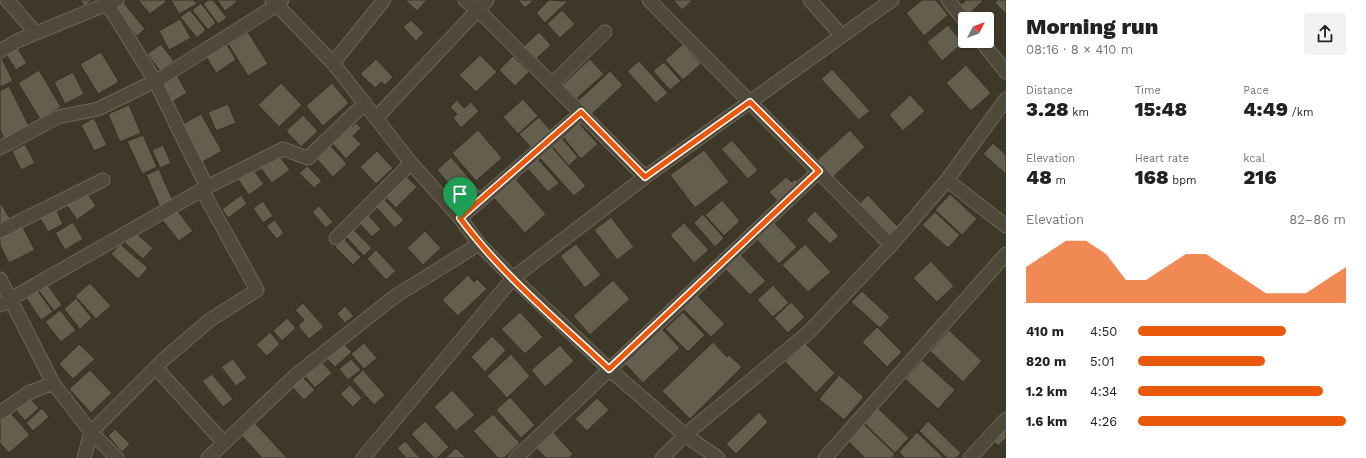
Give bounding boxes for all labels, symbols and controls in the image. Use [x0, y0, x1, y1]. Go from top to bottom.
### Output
north arrow [958, 12, 994, 48]
map controls [958, 12, 994, 48]
button: share [1304, 13, 1346, 55]
text: Morning run [1026, 14, 1158, 39]
text: 08:16 · 8 × 410 m [1026, 42, 1133, 57]
text: Distance [1026, 84, 1073, 97]
text: Time [1135, 84, 1161, 97]
text: Pace [1243, 84, 1269, 97]
text: 3.28 [1026, 97, 1069, 121]
text: 15:48 [1135, 97, 1187, 121]
text: 4:49 [1243, 97, 1288, 121]
text: km [1069, 106, 1089, 119]
text: /km [1288, 106, 1313, 119]
text: Elevation [1026, 152, 1075, 165]
text: Heart rate [1135, 152, 1189, 165]
text: kcal [1243, 152, 1265, 165]
text: 48 [1026, 165, 1052, 189]
text: 168 [1135, 165, 1169, 189]
text: 216 [1243, 165, 1277, 189]
text: m [1052, 174, 1066, 187]
text: bpm [1169, 174, 1197, 187]
pin [443, 177, 477, 218]
icon: arrive [449, 183, 471, 205]
text: Elevation [1026, 212, 1084, 227]
text: 82–86 m [1289, 212, 1346, 227]
text: 410 m [1026, 324, 1064, 339]
text: 4:50 [1090, 324, 1117, 339]
text: 820 m [1026, 354, 1066, 369]
text: 5:01 [1090, 354, 1115, 369]
text: 1.2 km [1026, 384, 1067, 399]
text: 4:34 [1090, 384, 1117, 399]
text: 1.6 km [1026, 414, 1067, 429]
text: 4:26 [1090, 414, 1117, 429]

